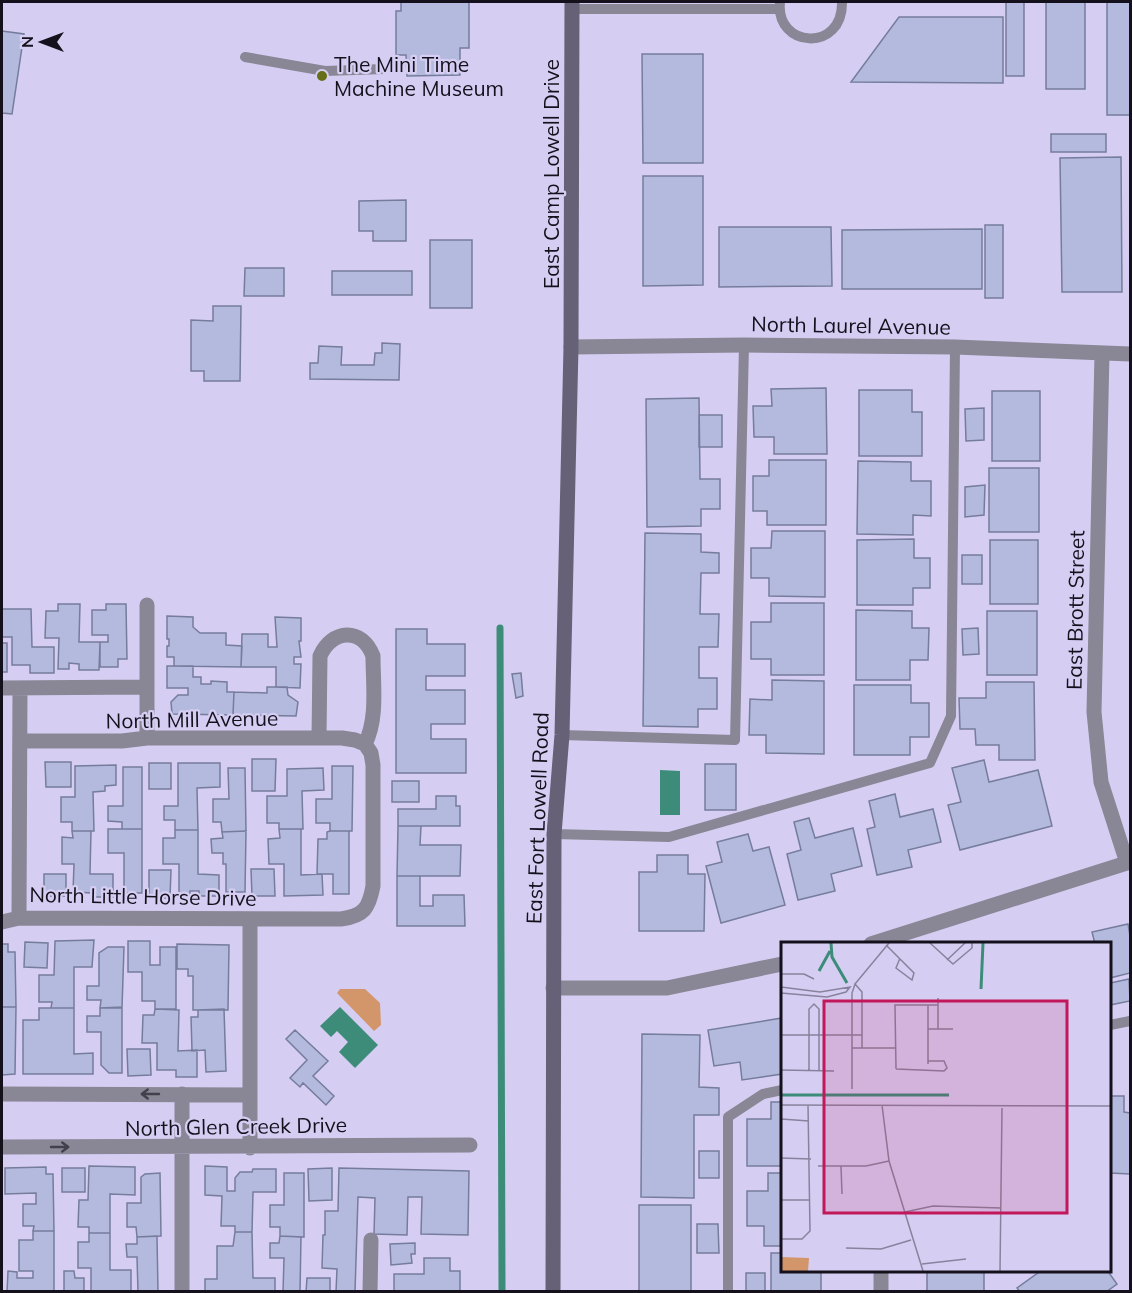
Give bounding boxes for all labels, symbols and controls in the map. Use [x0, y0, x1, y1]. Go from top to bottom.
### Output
north arrow [12, 12, 72, 72]
text: N [17, 36, 37, 48]
place label: The Mini Time Machine Museum [334, 51, 504, 101]
street label: East Camp Lowell Drive [538, 59, 564, 289]
marker: The Mini Time Machine Museum [315, 69, 329, 83]
street label: North Laurel Avenue [751, 310, 951, 340]
street label: East Brott Street [1061, 530, 1089, 690]
street label: North Mill Avenue [105, 704, 279, 734]
street label: East Fort Lowell Road [520, 712, 554, 924]
street label: North Little Horse Drive [29, 881, 257, 911]
inset map [781, 942, 1111, 1272]
one-way arrow [140, 1088, 160, 1100]
street label: North Glen Creek Drive [125, 1111, 347, 1141]
one-way arrow [49, 1141, 69, 1153]

